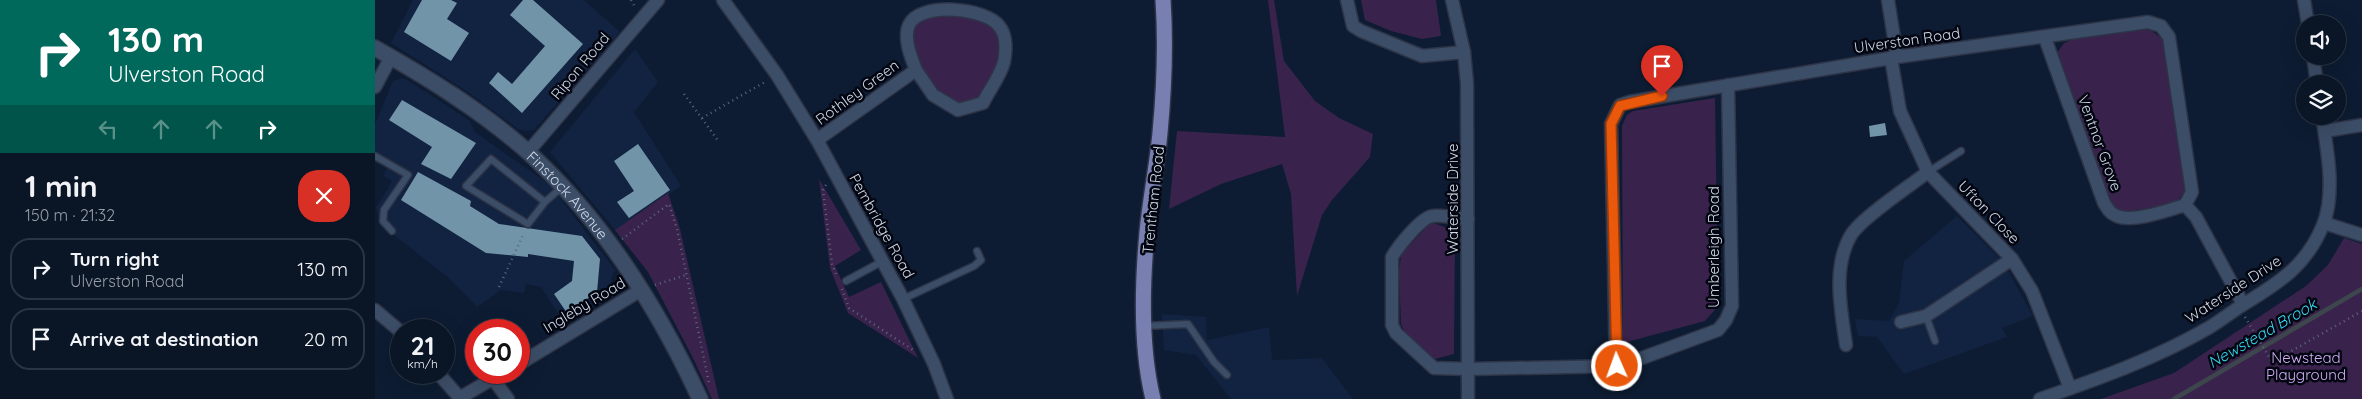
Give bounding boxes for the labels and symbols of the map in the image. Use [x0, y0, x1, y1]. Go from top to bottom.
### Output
street label: Ulverston Road [1853, 23, 1961, 57]
street label: Ripon Road [547, 29, 613, 103]
pin [1641, 45, 1683, 96]
street label: Rothley Green [812, 55, 902, 129]
street label: Ventnor Grove [2074, 92, 2126, 194]
street label: Waterside Drive [1443, 144, 1462, 254]
street label: Trentham Road [1138, 145, 1168, 255]
street label: Finstock Avenue [523, 147, 613, 243]
street label: Pembridge Road [845, 170, 919, 282]
street label: Ufton Close [1954, 176, 2024, 248]
street label: Umberleigh Road [1704, 186, 1723, 308]
street label: Waterside Drive [2181, 251, 2285, 327]
street label: Ingleby Road [539, 273, 629, 337]
water label: Newstead Brook [2204, 293, 2321, 372]
speed limit sign: 30 [465, 319, 530, 384]
position arrow [1590, 339, 1642, 391]
park label: Newstead Playground [2266, 348, 2346, 384]

